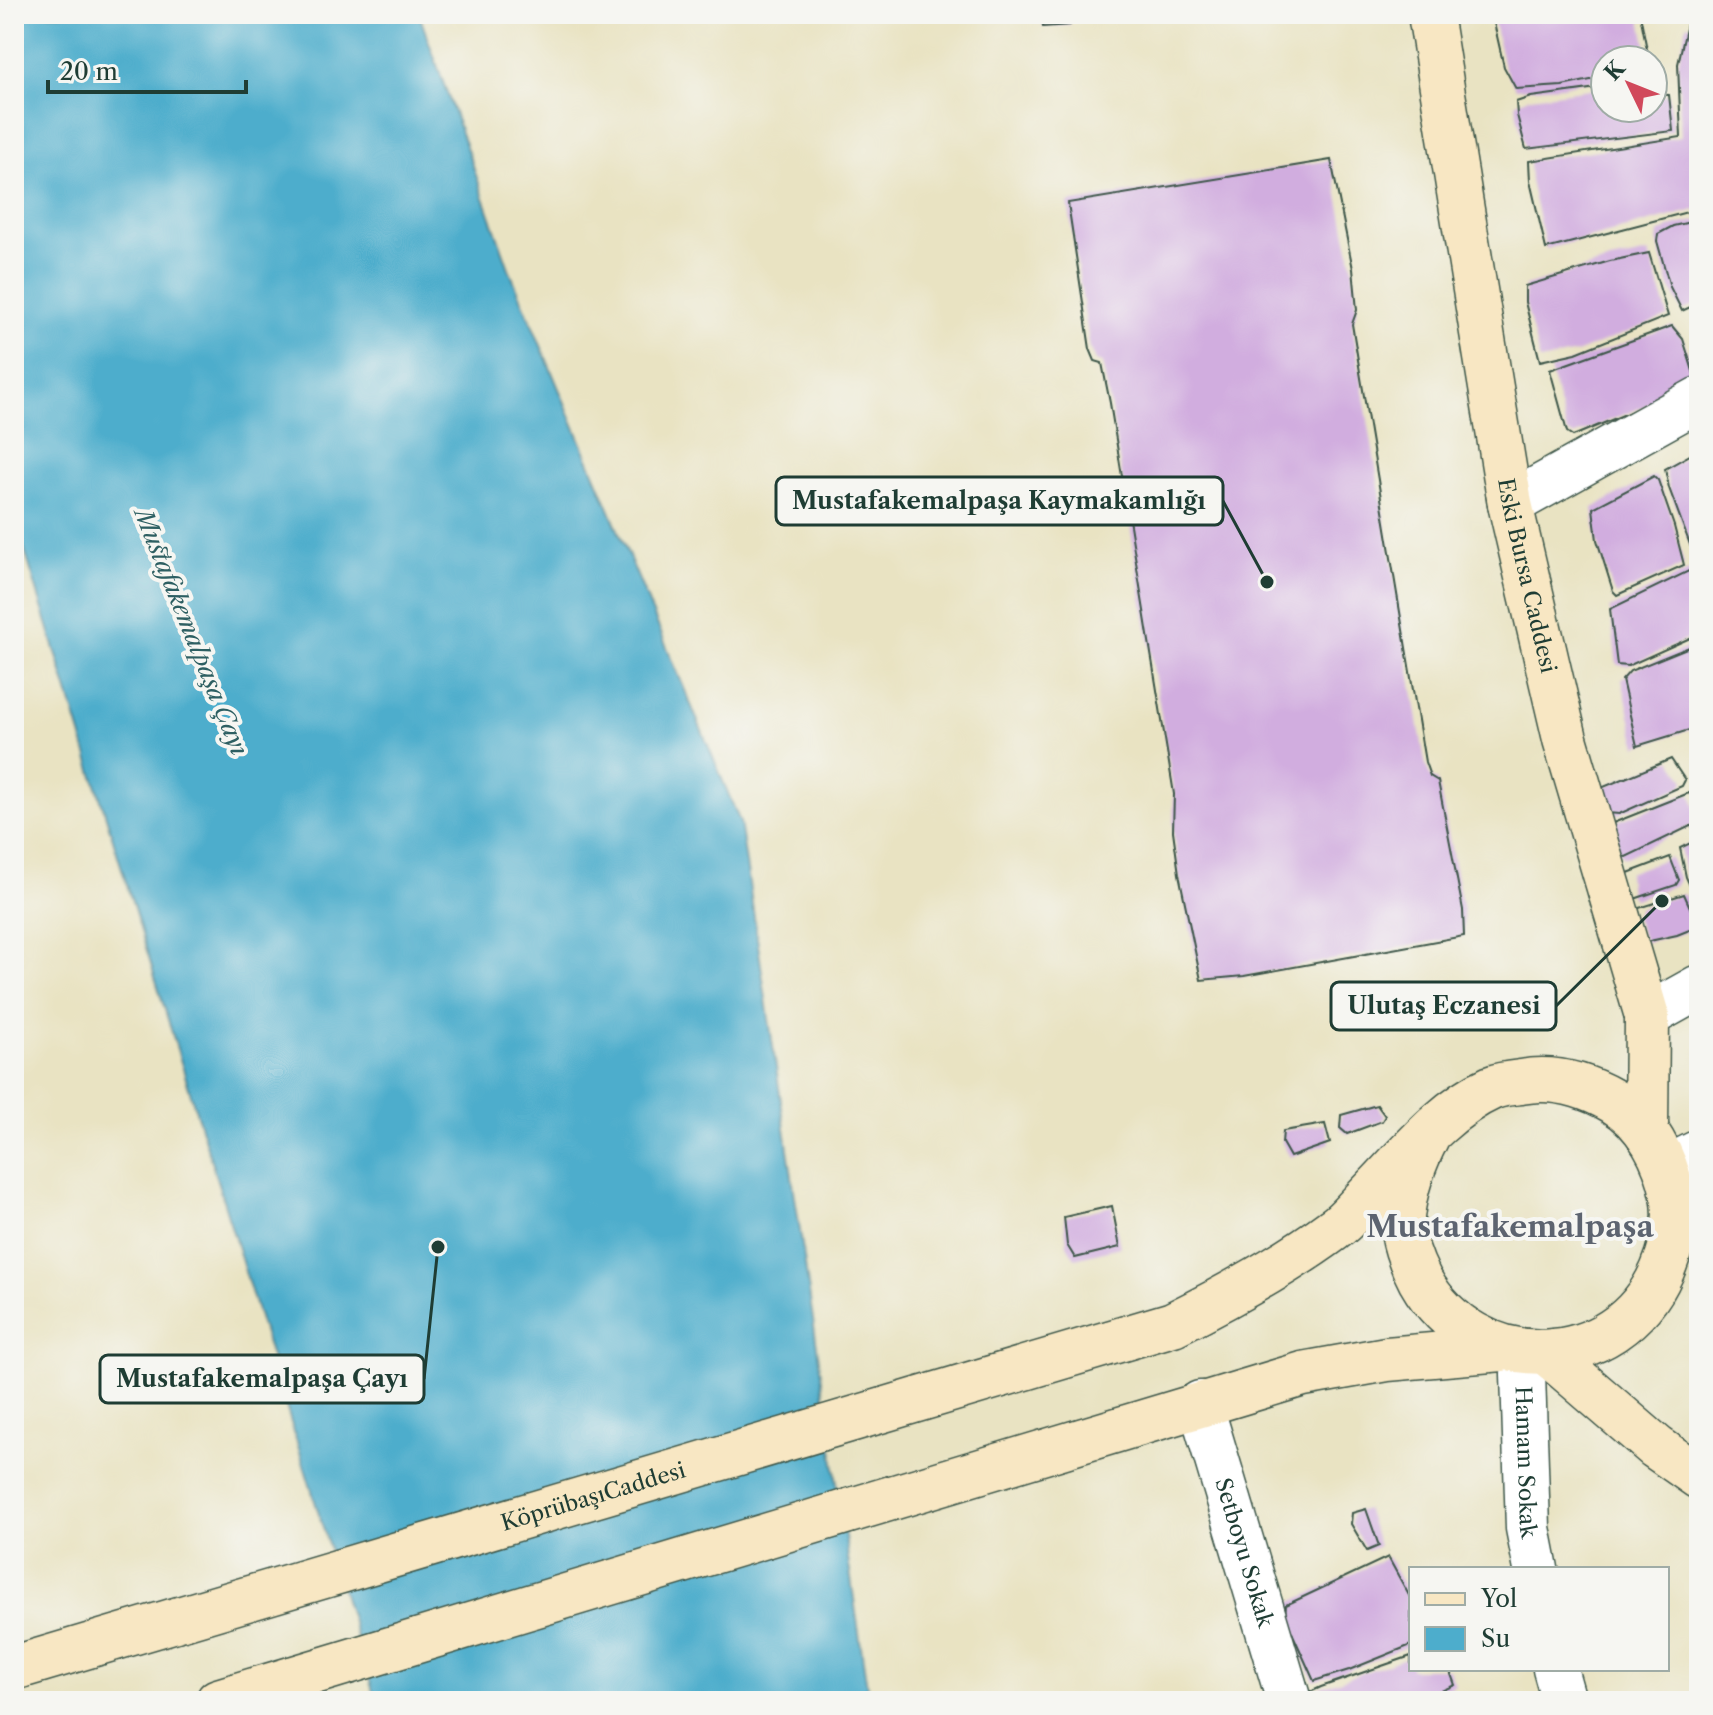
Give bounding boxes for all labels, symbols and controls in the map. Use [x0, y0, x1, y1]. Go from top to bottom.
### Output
scale bar [48, 44, 246, 94]
north arrow [1589, 44, 1669, 124]
text: K [1599, 54, 1632, 86]
text: 20 m [60, 57, 118, 86]
street label: Eski Bursa Caddesi [1492, 476, 1562, 676]
callout: Mustafakemalpaşa Kaymakamlığı [776, 477, 1223, 525]
text: Mustafakemalpaşa Kaymakamlığı [792, 486, 1206, 515]
water label: Mustafakemalpaşa Çayı [128, 501, 254, 759]
callout: Ulutaş Eczanesi [1331, 982, 1556, 1030]
text: Ulutaş Eczanesi [1347, 991, 1541, 1020]
district label: Mustafakemalpaşa [1366, 1208, 1654, 1245]
callout: Mustafakemalpaşa Çayı [100, 1355, 424, 1403]
text: Mustafakemalpaşa Çayı [116, 1364, 408, 1393]
street label: Hamam Sokak [1509, 1385, 1543, 1542]
street label: KöprübaşıCaddesi [498, 1456, 689, 1537]
street label: Setboyu Sokak [1209, 1475, 1280, 1632]
legend [1409, 1567, 1669, 1671]
text: Yol [1480, 1584, 1517, 1613]
text: Su [1481, 1624, 1510, 1653]

